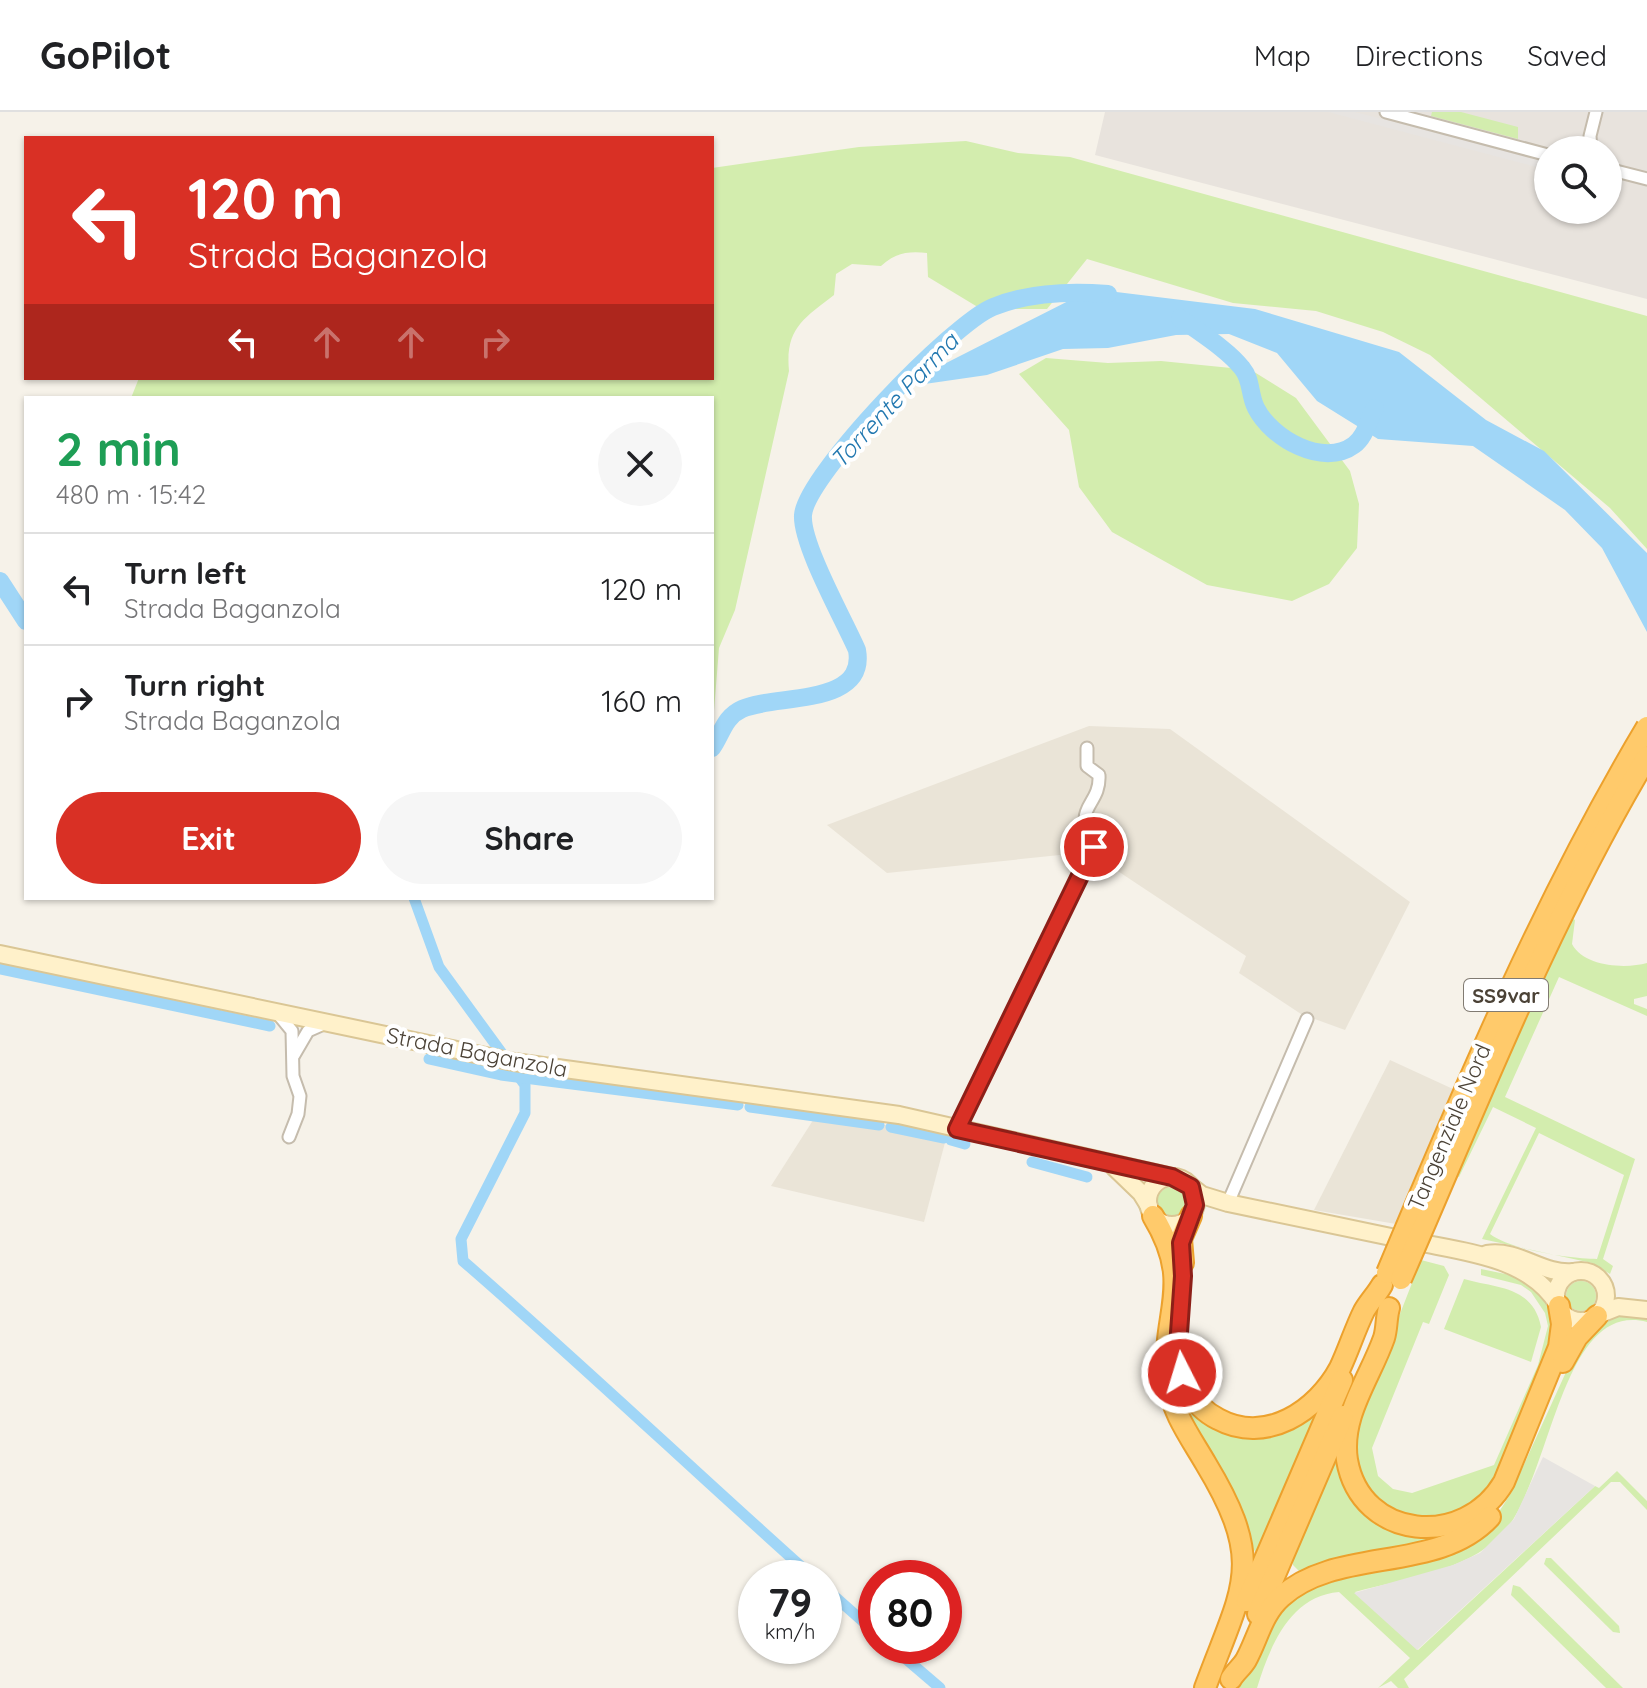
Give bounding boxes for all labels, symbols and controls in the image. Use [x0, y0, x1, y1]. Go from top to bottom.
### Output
text: GoPilot [40, 31, 171, 79]
text: Map [1254, 38, 1311, 73]
text: Directions [1355, 38, 1483, 73]
text: Saved [1527, 38, 1607, 73]
map controls [1534, 136, 1622, 224]
button: search [1534, 136, 1622, 224]
text: 120 m [188, 163, 343, 233]
icon: left [56, 168, 160, 272]
text: Strada Baganzola [188, 232, 488, 277]
icon: left [221, 320, 265, 364]
icon: ahead [305, 320, 349, 364]
icon: ahead [389, 320, 433, 364]
icon: right [473, 320, 517, 364]
water label: Torrente Parma [824, 325, 965, 474]
text: 2 min [56, 418, 181, 478]
button: close [598, 422, 682, 506]
text: 480 m · 15:42 [56, 478, 206, 511]
text: Turn left [124, 554, 247, 592]
icon: left [56, 567, 100, 611]
text: 120 m [601, 570, 682, 608]
text: Strada Baganzola [124, 592, 341, 625]
text: Turn right [124, 666, 265, 704]
icon: right [56, 679, 100, 723]
text: 160 m [601, 682, 682, 720]
text: Strada Baganzola [124, 704, 341, 737]
button: Exit [56, 792, 361, 884]
button: Share [377, 792, 682, 884]
pin [1060, 813, 1128, 881]
icon: arrive [1072, 825, 1116, 869]
road number: SS9var [1464, 979, 1548, 1011]
street label: Strada Baganzola [384, 1021, 570, 1083]
street label: Tangenziale Nord [1401, 1040, 1497, 1214]
position arrow [1140, 1331, 1224, 1415]
speed limit sign: 80 [858, 1560, 962, 1664]
text: 79 [768, 1577, 812, 1627]
text: km/h [765, 1619, 815, 1644]

